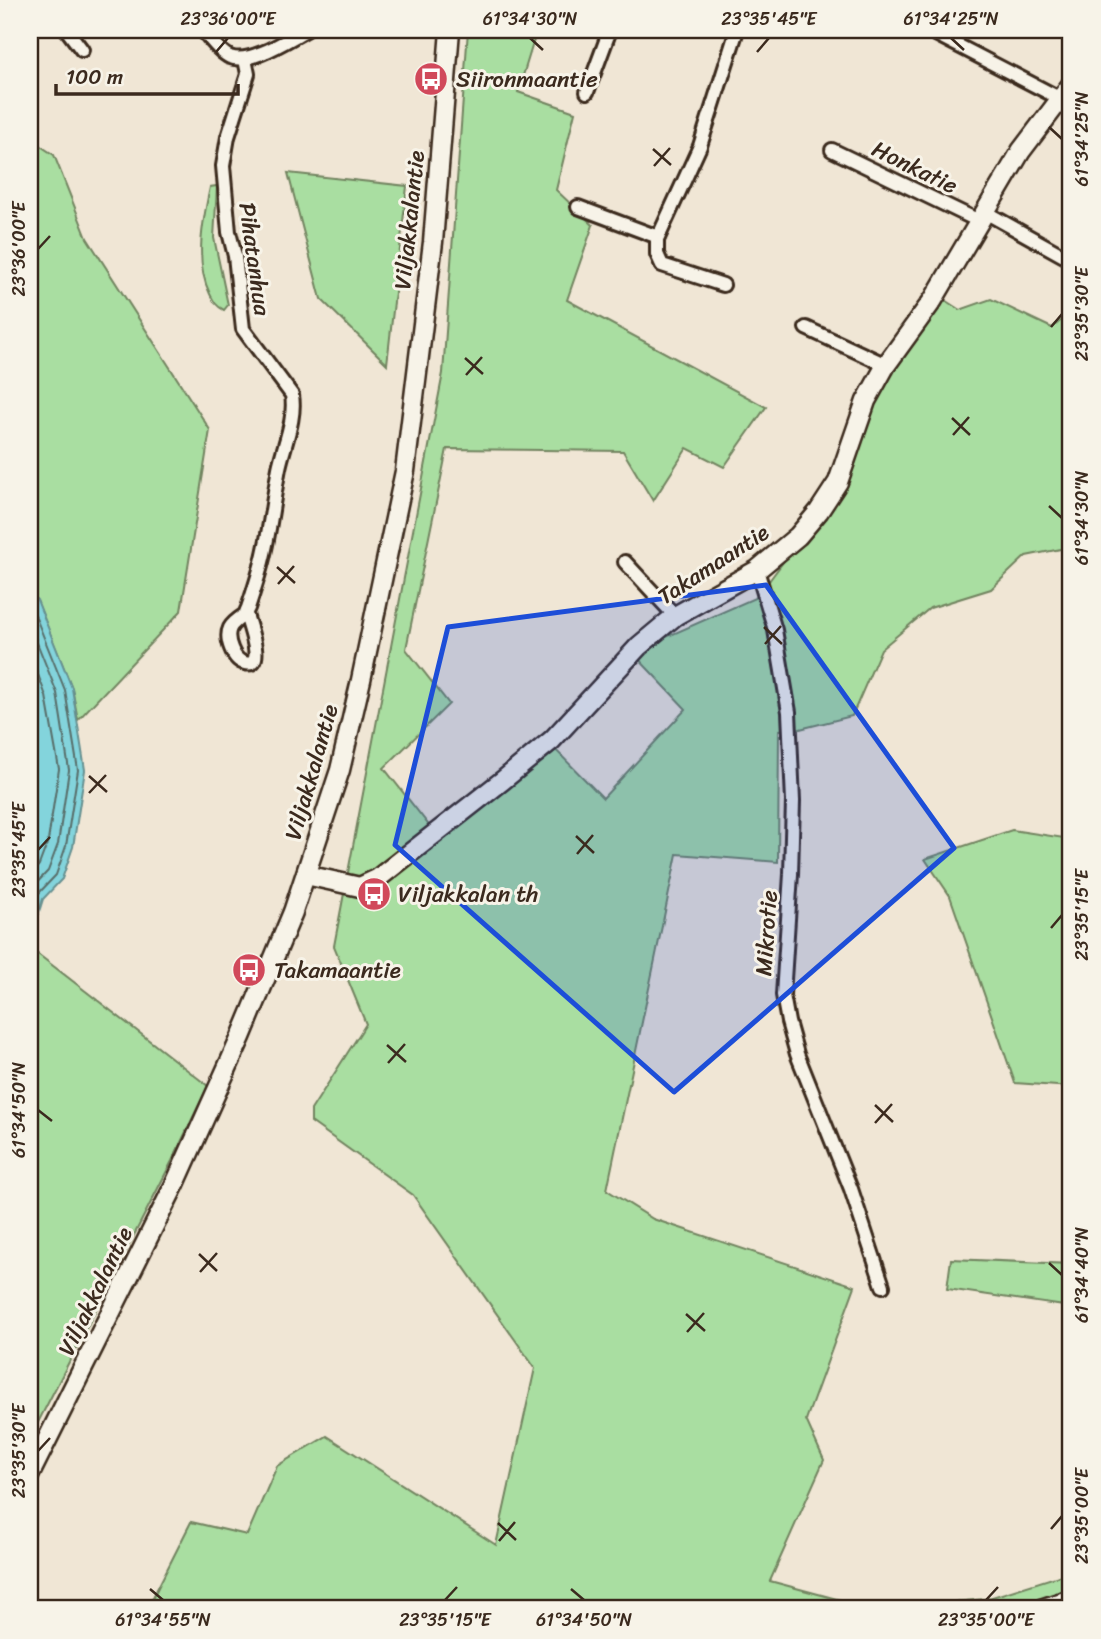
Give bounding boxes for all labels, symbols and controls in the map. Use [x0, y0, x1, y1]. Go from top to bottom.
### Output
text: 23°36'00"E [181, 3, 276, 35]
text: 61°34'30"N [483, 3, 578, 35]
text: 23°35'45"E [721, 3, 818, 35]
text: 61°34'25"N [904, 3, 999, 35]
scale bar [56, 52, 238, 96]
text: 100 m [66, 58, 123, 96]
place label: Siironmaantie [456, 59, 598, 100]
bus stop icon: Siironmaantie [412, 60, 450, 98]
text: 61°34'25"N [1066, 91, 1098, 186]
street label: Honkatie [865, 129, 965, 206]
street label: Viljakkalantie [382, 148, 437, 292]
street label: Pihatanhua [226, 200, 283, 319]
text: 23°36'00"E [3, 201, 35, 297]
text: 23°35'30"E [1066, 266, 1098, 361]
text: 61°34'30"N [1066, 470, 1098, 565]
street label: Takamaantie [649, 513, 778, 616]
street label: Viljakkalantie [273, 699, 350, 845]
text: 23°35'45"E [3, 801, 35, 898]
text: 23°35'15"E [1066, 868, 1098, 961]
place label: Viljakkalan th [398, 874, 538, 915]
bus stop icon: Viljakkalan th [355, 875, 393, 913]
street label: Mikrotie [743, 889, 790, 977]
place label: Takamaantie [274, 950, 401, 991]
bus stop icon: Takamaantie [230, 951, 268, 989]
text: 61°34'50"N [3, 1062, 35, 1158]
street label: Viljakkalantie [46, 1219, 144, 1363]
text: 61°34'40"N [1066, 1226, 1098, 1323]
text: 23°35'30"E [3, 1403, 35, 1498]
text: 23°35'00"E [1066, 1467, 1098, 1564]
text: 61°34'55"N [115, 1604, 211, 1636]
text: 23°35'15"E [399, 1604, 492, 1636]
text: 61°34'50"N [536, 1604, 632, 1636]
text: 23°35'00"E [938, 1604, 1035, 1636]

